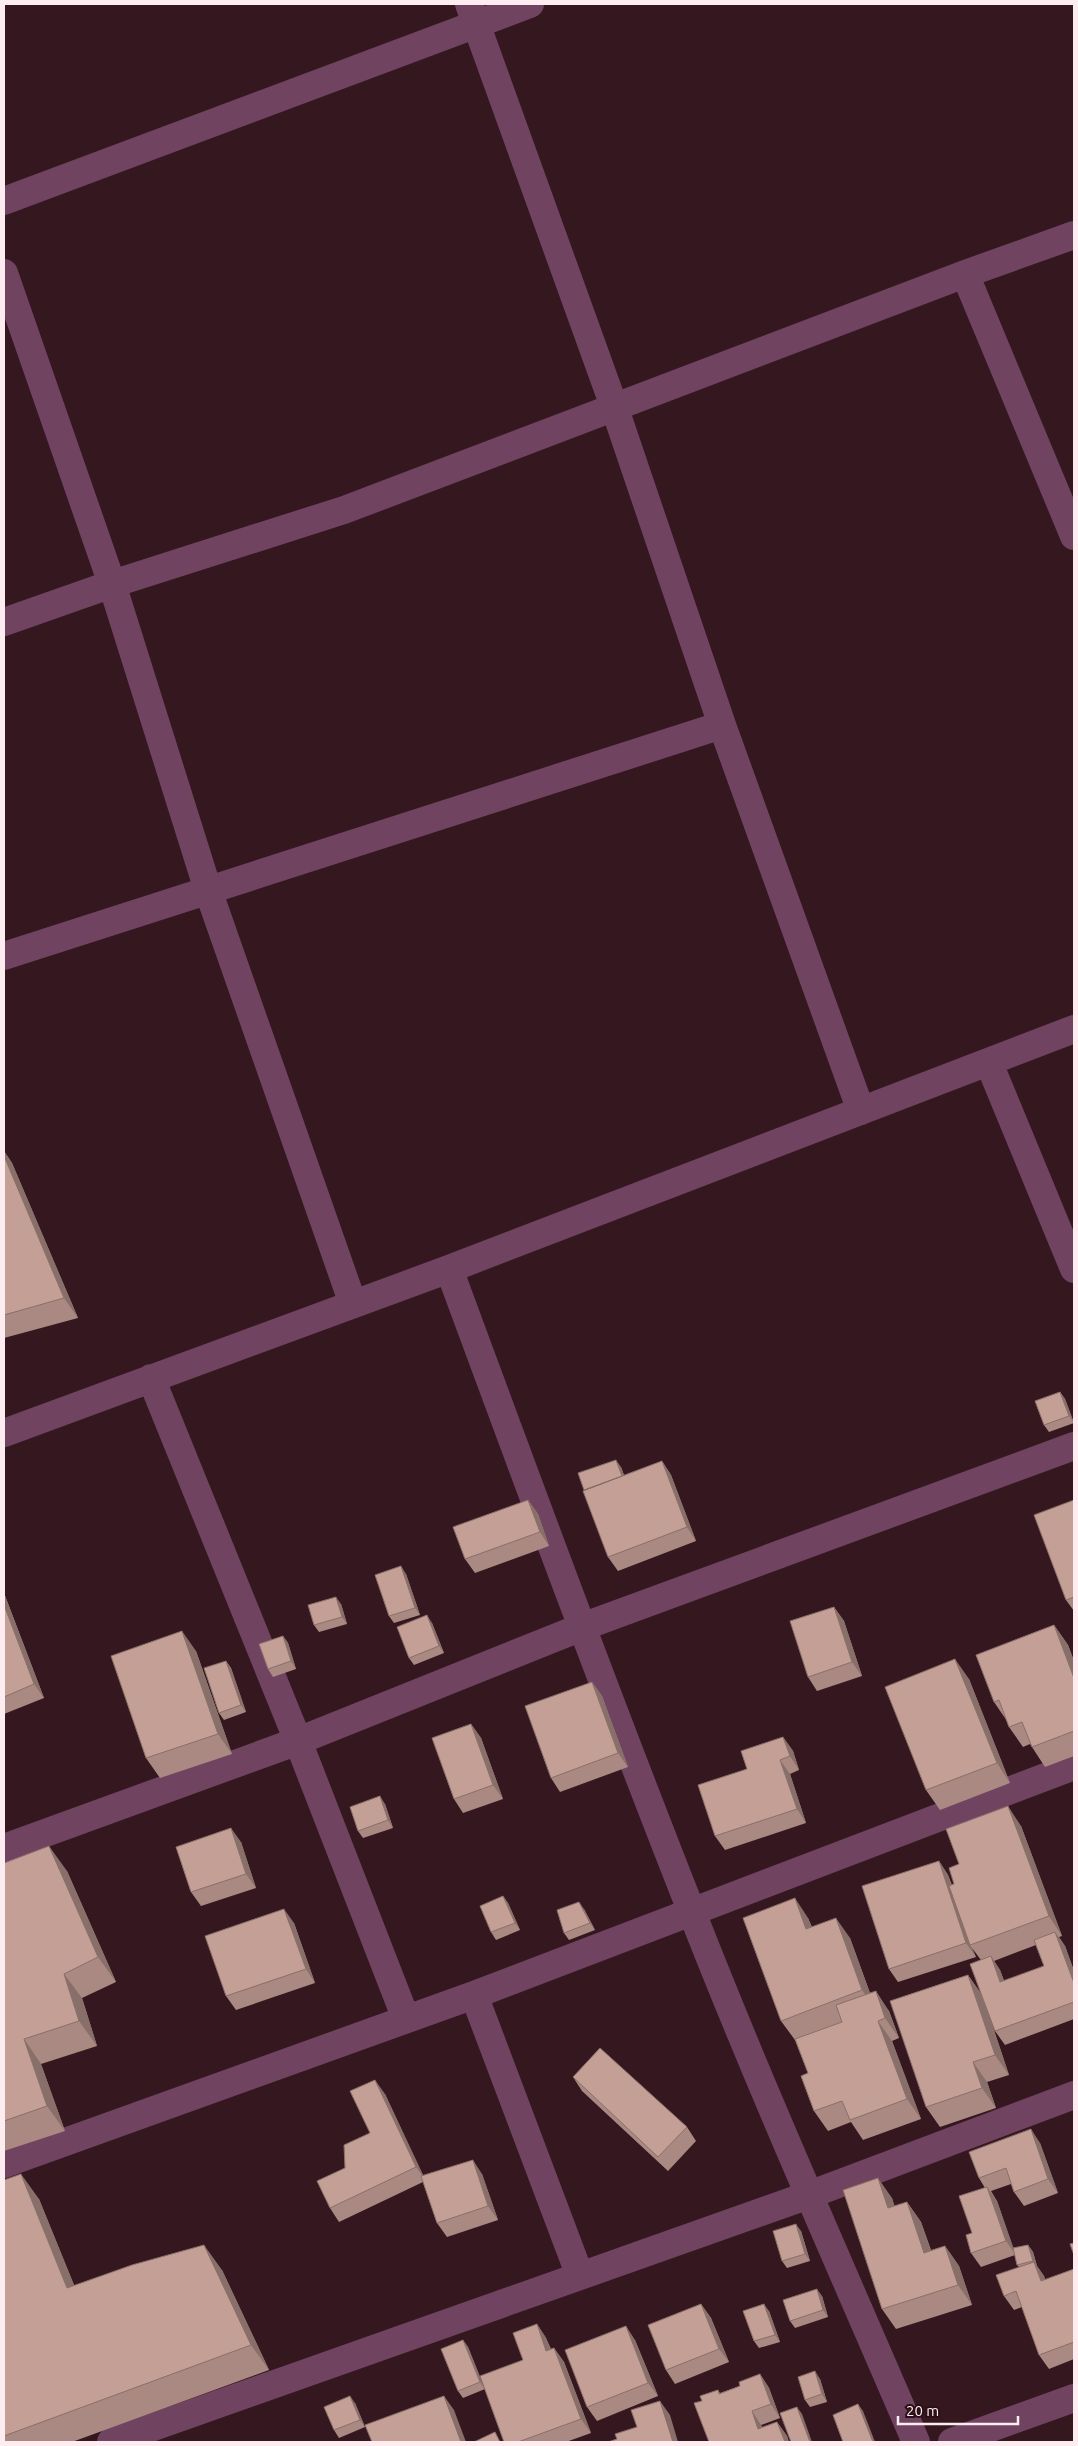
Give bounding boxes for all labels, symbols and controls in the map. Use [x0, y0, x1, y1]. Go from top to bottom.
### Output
scale bar [898, 2394, 1018, 2426]
text: 20 m [906, 2402, 939, 2419]

